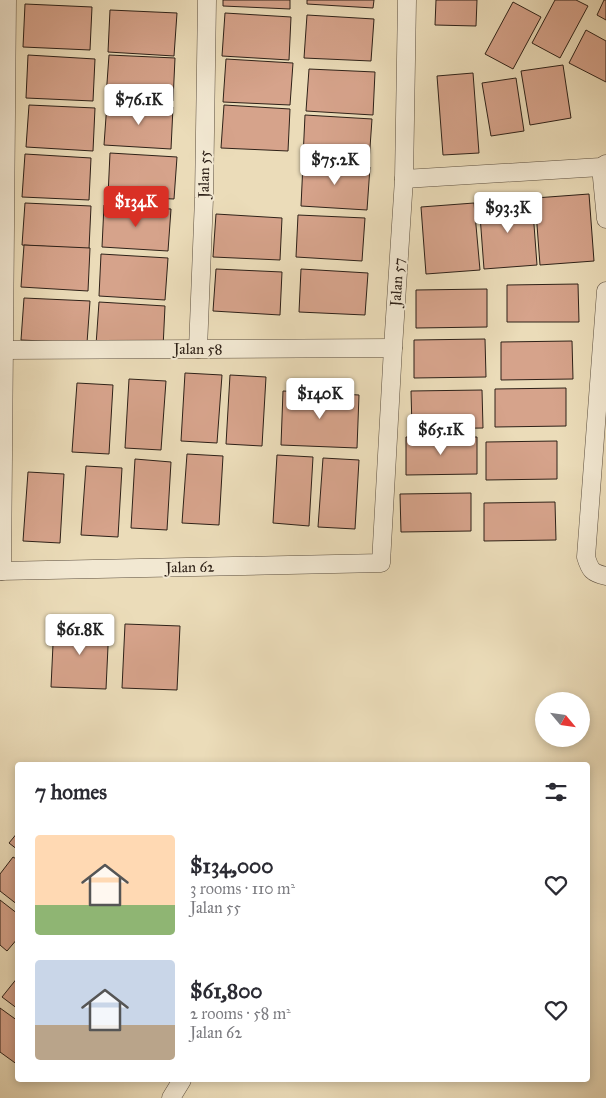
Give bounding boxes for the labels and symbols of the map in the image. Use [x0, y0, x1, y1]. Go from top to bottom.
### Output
pin: $76.1K [98, 84, 180, 126]
pin: $75.2K [294, 144, 376, 186]
street label: Jalan 55 [195, 150, 214, 200]
pin: $134K [101, 186, 171, 228]
pin: $93.3K [467, 192, 549, 234]
street label: Jalan 57 [386, 257, 409, 309]
street label: Jalan 58 [172, 340, 222, 359]
pin: $140K [285, 378, 355, 420]
pin: $65.1K [400, 414, 482, 456]
street label: Jalan 62 [163, 558, 215, 577]
pin: $61.8K [39, 614, 121, 656]
north arrow [535, 692, 590, 748]

